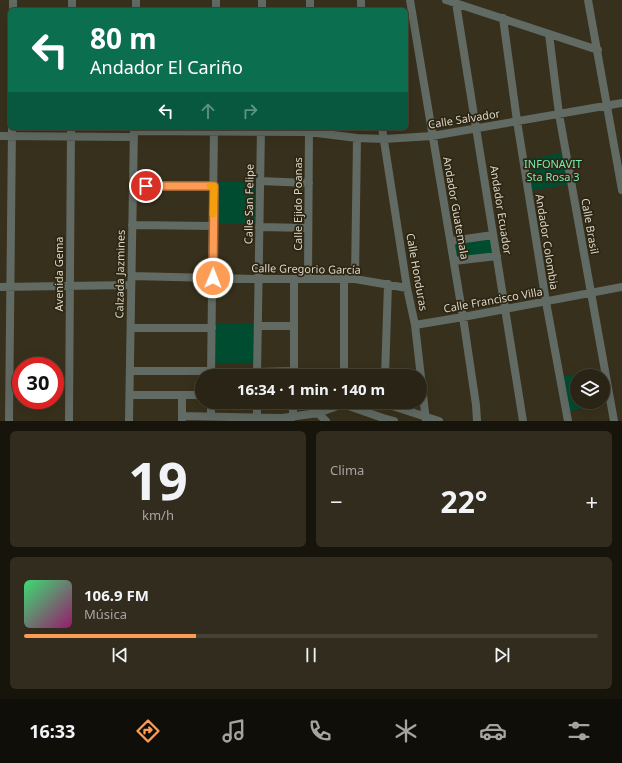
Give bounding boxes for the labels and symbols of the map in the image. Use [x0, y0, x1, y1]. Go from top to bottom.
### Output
street label: Calle Salvador [427, 105, 501, 132]
street label: Andador Guatemala [440, 155, 473, 261]
park label: INFONAVIT Sta Rosa 3 [524, 156, 582, 184]
street label: Calle Ejido Poanas [290, 157, 305, 251]
street label: Calle San Felipe [240, 164, 257, 244]
street label: Andador Ecuador [487, 164, 516, 256]
pin [129, 169, 163, 203]
street label: Andador Colombia [533, 193, 562, 291]
street label: Calle Brasil [578, 197, 603, 255]
street label: Calzada Jazmines [111, 229, 128, 319]
street label: Calle Honduras [403, 232, 432, 312]
street label: Avenida Gema [51, 237, 66, 311]
position arrow [192, 257, 234, 299]
street label: Calle Gregorio García [251, 260, 361, 277]
street label: Calle Francisco Villa [442, 283, 544, 316]
speed limit sign: 30 [12, 357, 64, 409]

